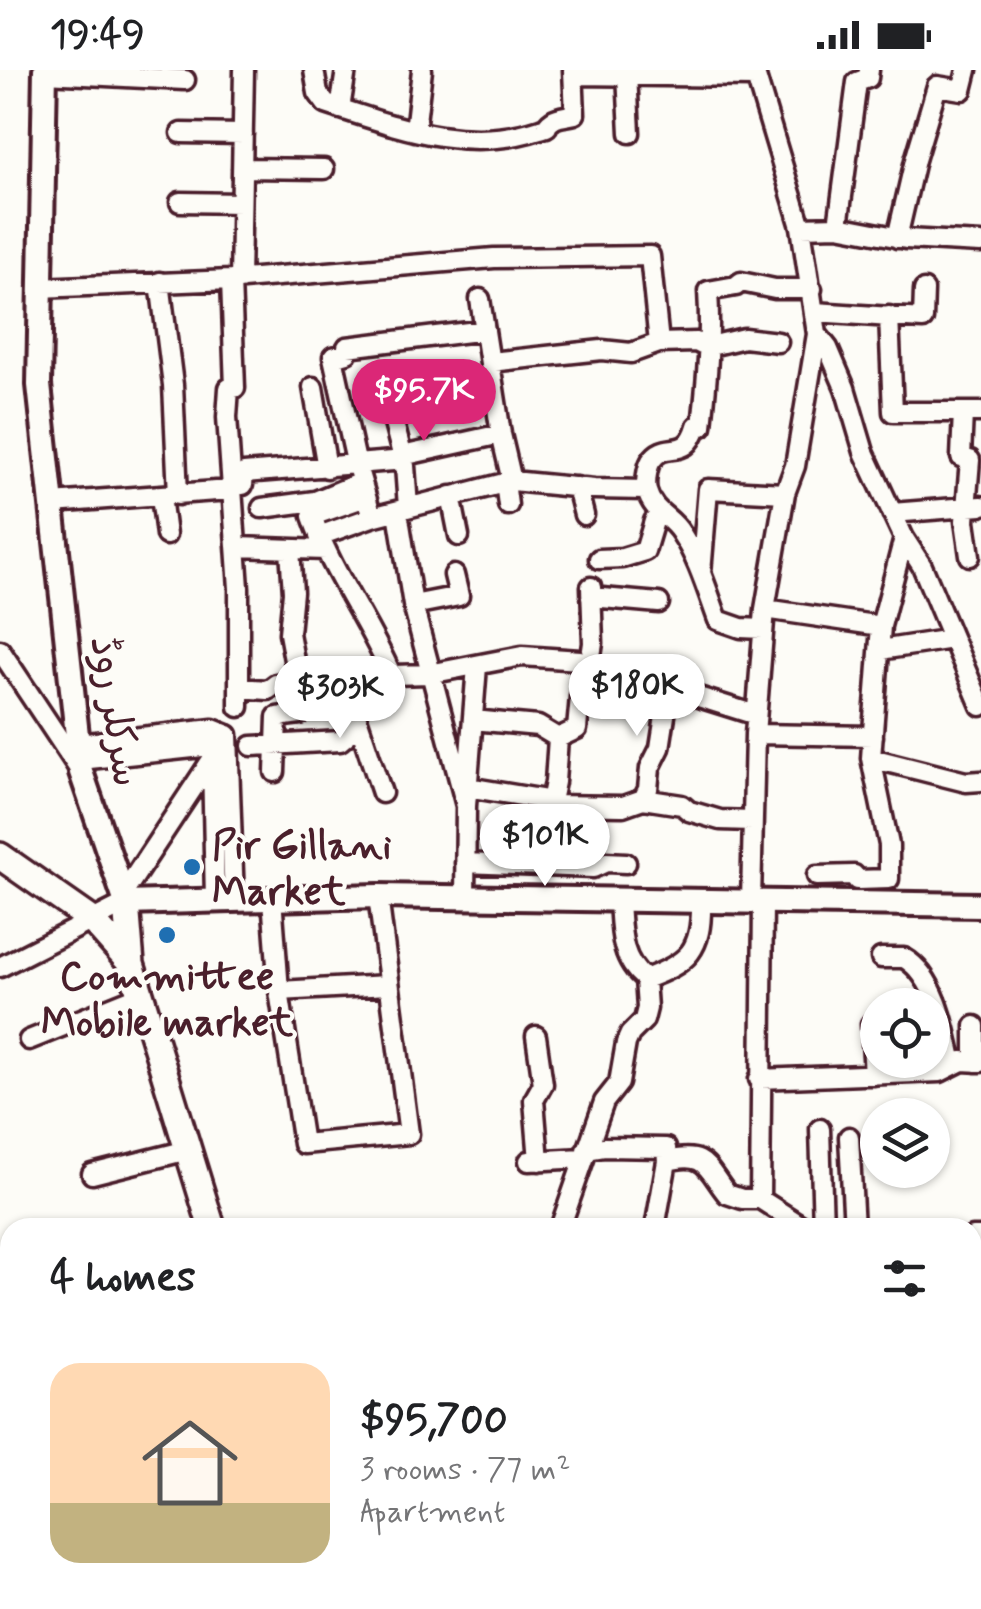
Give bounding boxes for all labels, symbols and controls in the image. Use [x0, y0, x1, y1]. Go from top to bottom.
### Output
text: 19:49 [50, 11, 145, 60]
pin: $95.7K [343, 359, 505, 444]
text: $95.7K [374, 370, 474, 412]
street label: سرکلر روڈ [76, 633, 152, 790]
pin: $180K [567, 654, 707, 739]
pin: $303K [270, 656, 410, 741]
text: $180K [591, 665, 683, 707]
text: $303K [296, 667, 384, 709]
pin: $101K [475, 804, 615, 889]
text: $101K [502, 815, 588, 857]
place label: Pir Gillani Market [212, 821, 392, 919]
marker: Pir Gillani Market [181, 856, 203, 878]
marker: Committee Mobile market [156, 924, 178, 946]
place label: Committee Mobile market [41, 952, 294, 1050]
map controls [860, 988, 950, 1188]
button: locate [860, 988, 950, 1078]
button: layers [860, 1098, 950, 1188]
text: 4 homes [50, 1251, 196, 1306]
icon: filters [877, 1251, 932, 1306]
text: $95,700 [360, 1394, 508, 1449]
icon: home [130, 1403, 250, 1523]
text: 3 rooms · 77 m² [360, 1449, 571, 1491]
text: Apartment [360, 1491, 505, 1533]

